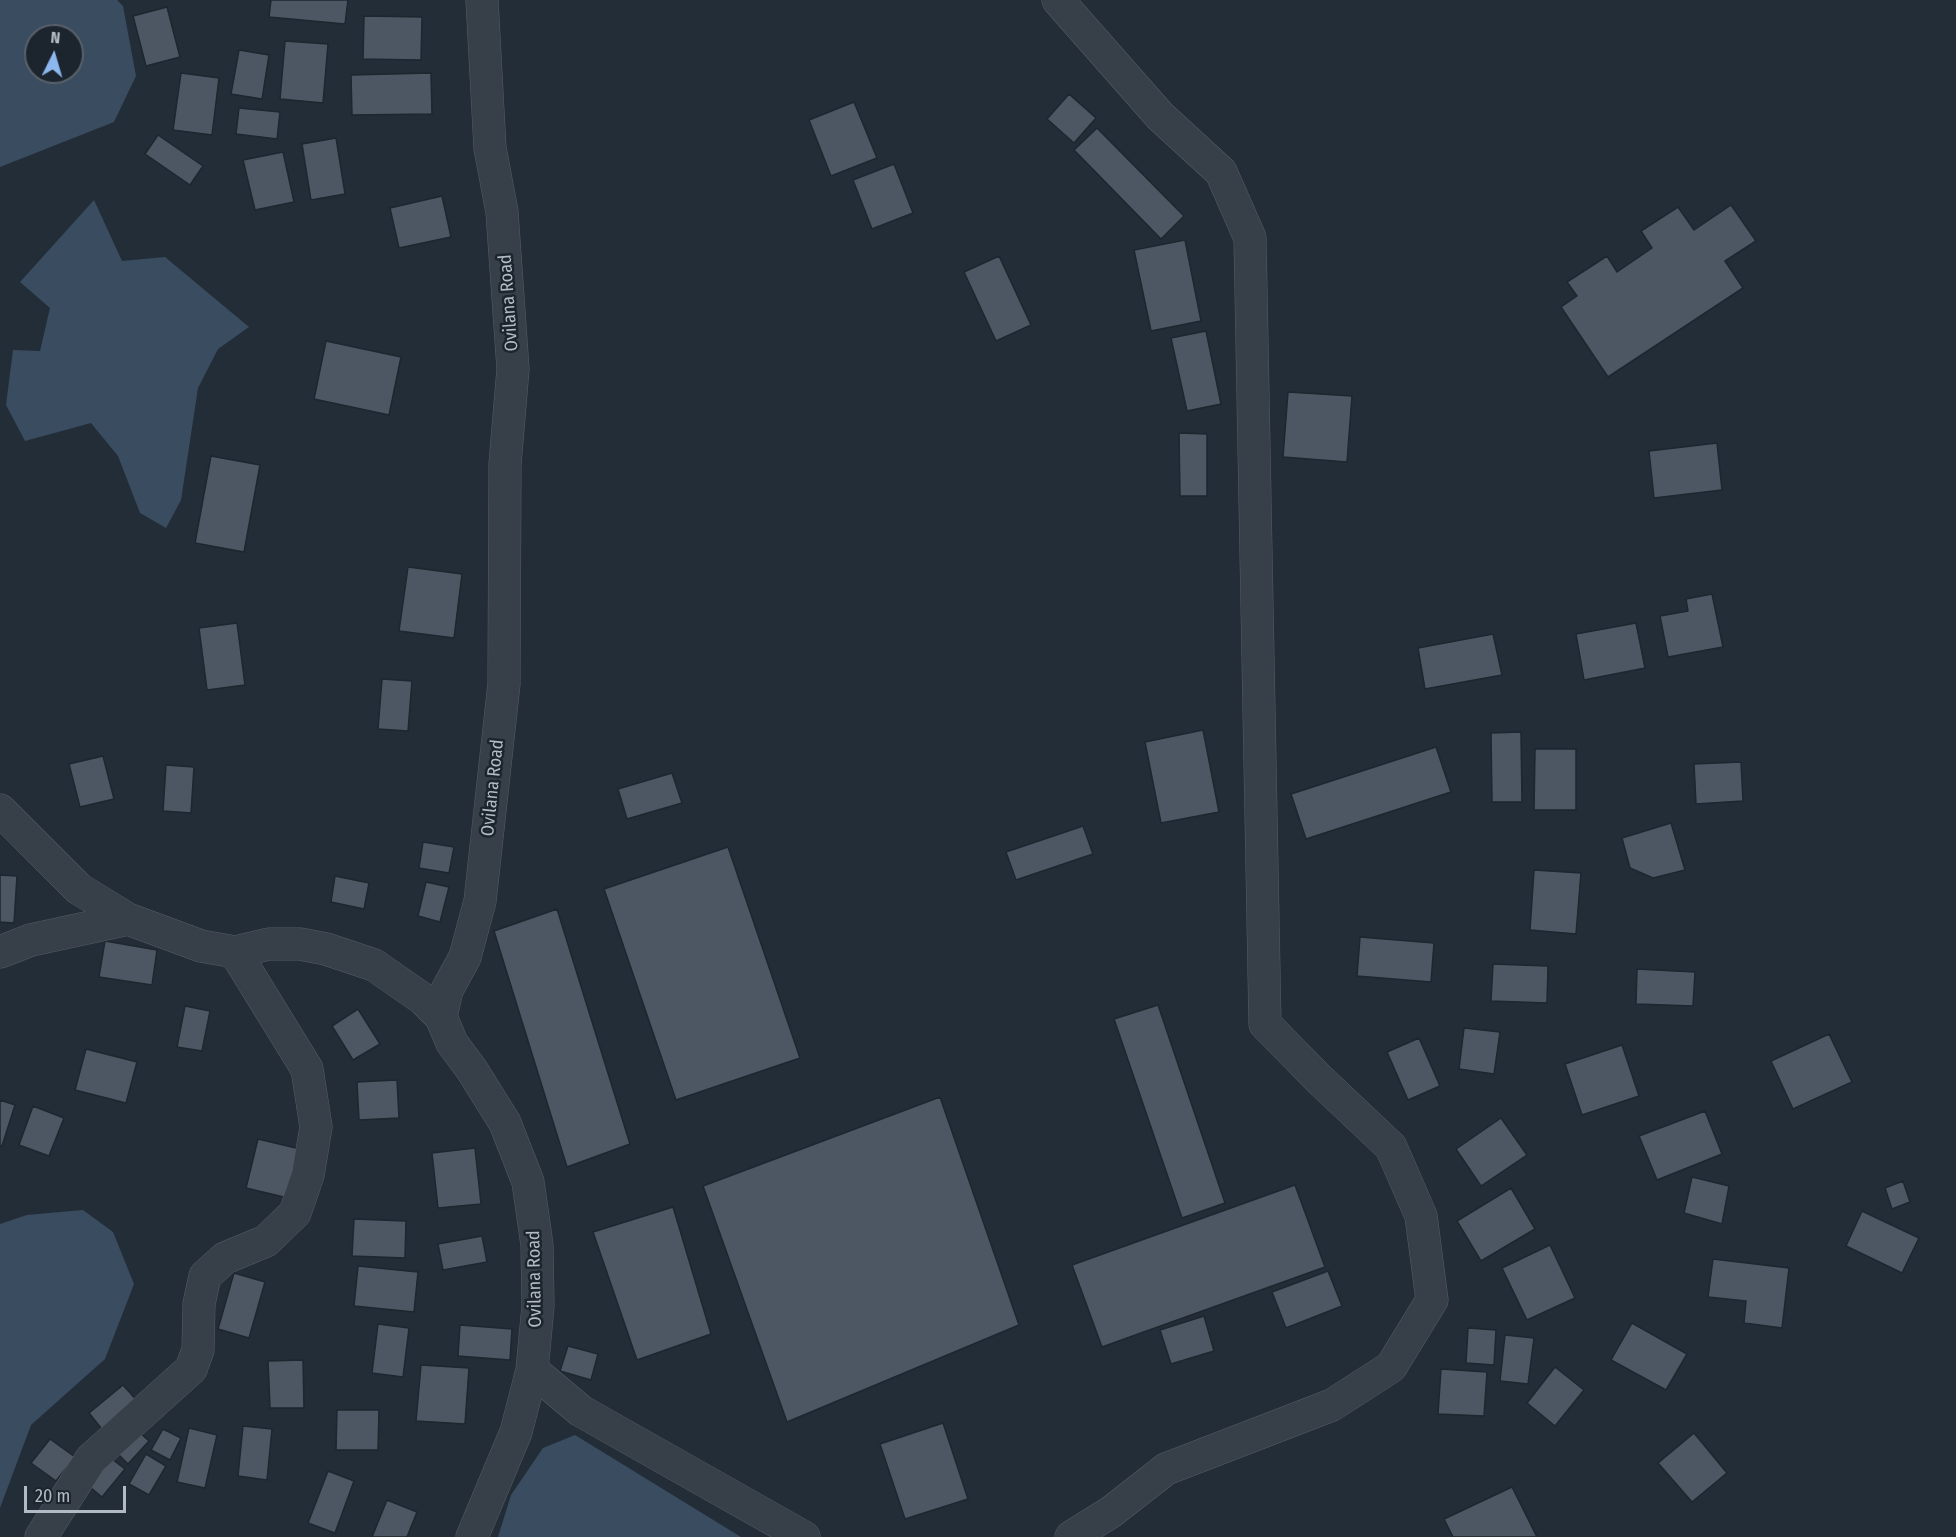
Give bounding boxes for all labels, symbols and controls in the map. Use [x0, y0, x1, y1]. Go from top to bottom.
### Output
north arrow [24, 24, 84, 84]
text: N [50, 28, 61, 47]
street label: Ovilana Road [495, 254, 523, 352]
street label: Ovilana Road [477, 739, 509, 837]
street label: Ovilana Road [523, 1230, 547, 1328]
scale bar [27, 1474, 129, 1512]
text: 20 m [35, 1485, 70, 1507]

